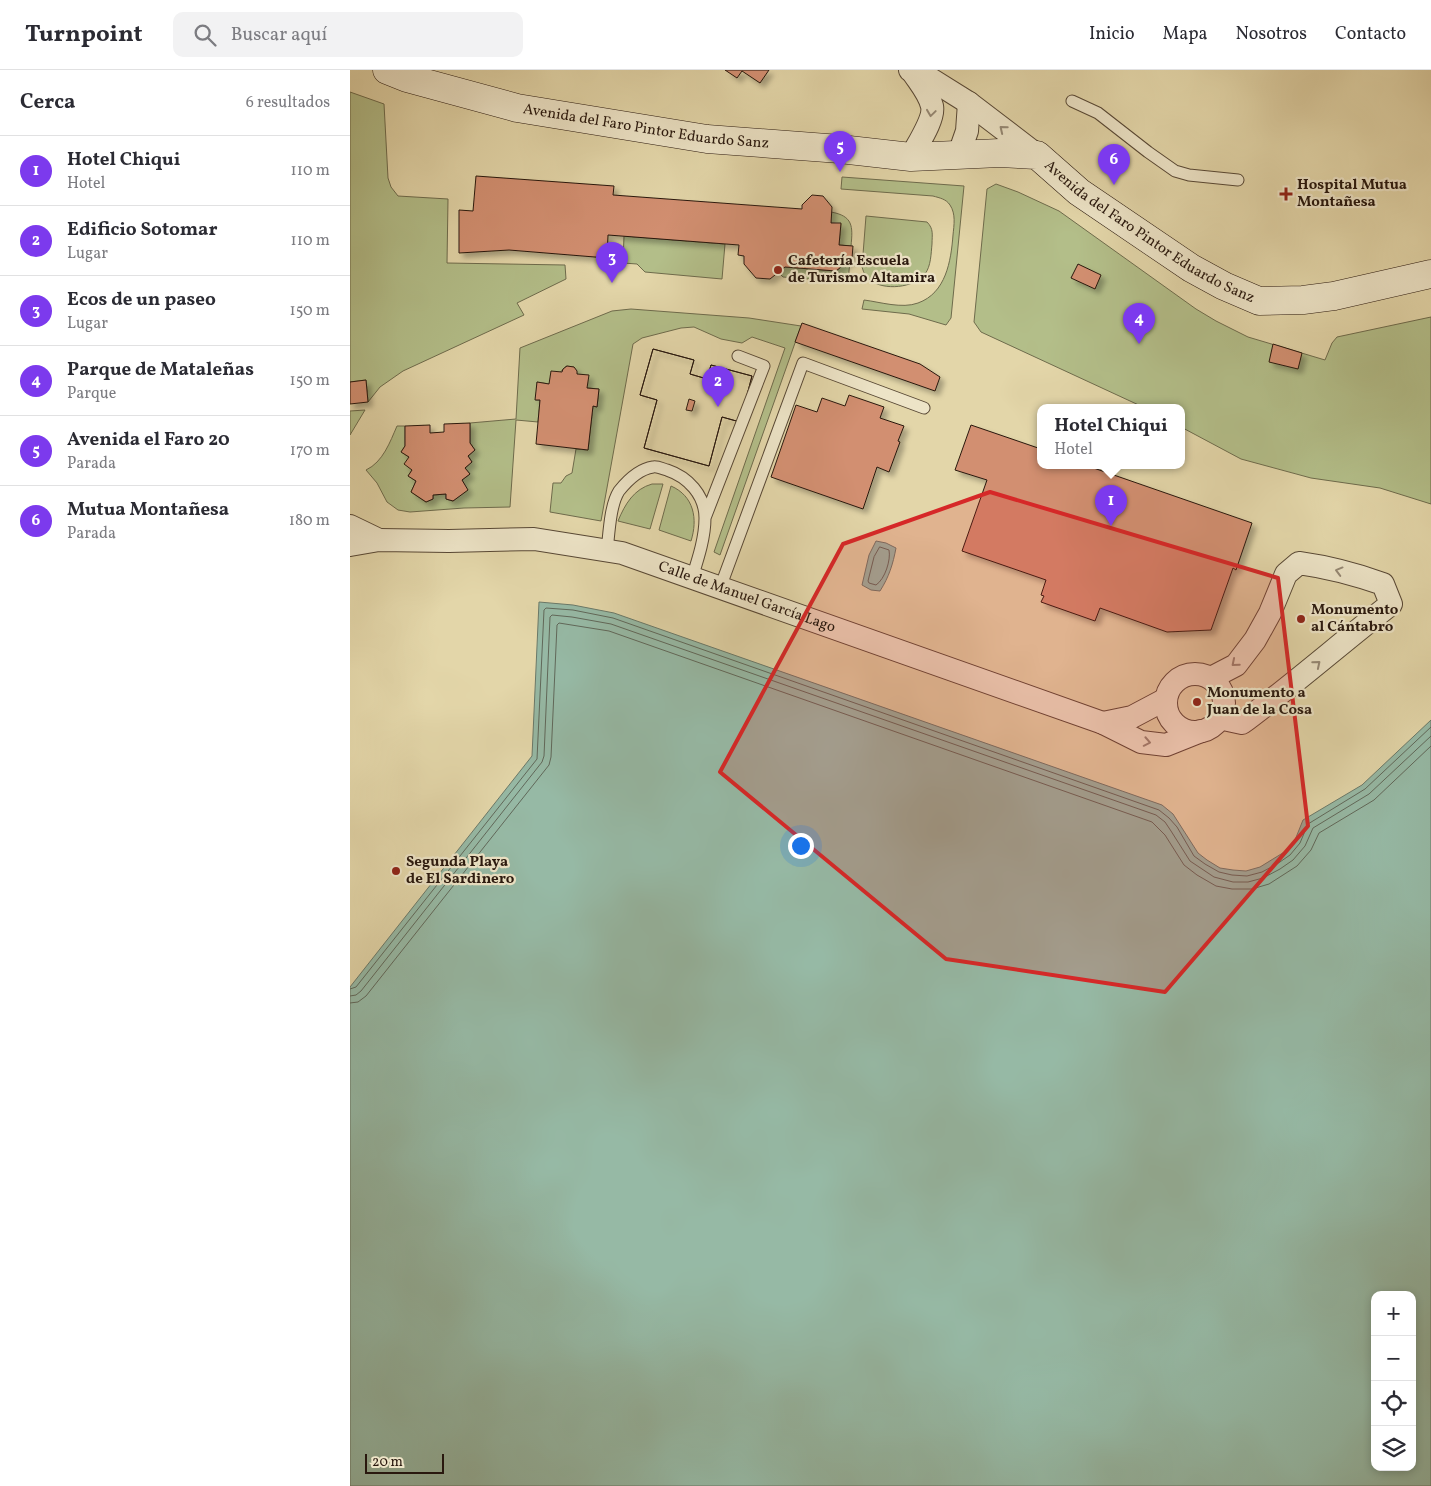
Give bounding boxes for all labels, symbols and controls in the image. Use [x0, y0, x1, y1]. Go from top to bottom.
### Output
search box [173, 12, 523, 57]
text: Turnpoint [25, 18, 143, 52]
icon: search [191, 21, 219, 49]
text: Buscar aquí [231, 22, 327, 48]
text: Inicio [1089, 22, 1135, 47]
text: Mapa [1163, 22, 1208, 47]
text: Nosotros [1236, 22, 1307, 47]
text: Contacto [1335, 22, 1406, 47]
text: Cerca [20, 88, 75, 117]
text: 6 resultados [246, 92, 330, 114]
street label: Avenida del Faro Pintor Eduardo Sanz [521, 99, 770, 154]
one-way arrow [926, 109, 936, 117]
one-way arrow [1000, 125, 1009, 134]
pin: 5 [824, 131, 856, 172]
pin: 6 [1098, 144, 1130, 185]
text: Hotel Chiqui [67, 147, 180, 173]
street label: Avenida del Faro Pintor Eduardo Sanz [1040, 155, 1258, 308]
text: 1 [33, 160, 39, 182]
text: 110 m [291, 160, 330, 182]
text: Hotel [67, 173, 105, 195]
place label: Hospital Mutua Montañesa [1297, 175, 1407, 213]
marker: Hospital Mutua Montañesa [1279, 187, 1293, 201]
text: Edificio Sotomar [67, 217, 217, 243]
text: 2 [32, 230, 40, 252]
text: 110 m [291, 230, 330, 252]
pin: 3 [596, 242, 628, 283]
text: Lugar [67, 243, 108, 265]
place label: Cafetería Escuela de Turismo Altamira [788, 251, 935, 289]
marker: Cafetería Escuela de Turismo Altamira [772, 264, 784, 276]
text: Ecos de un paseo [67, 287, 216, 313]
text: 3 [32, 300, 40, 322]
text: 150 m [289, 300, 330, 322]
pin: 4 [1123, 303, 1155, 344]
text: Lugar [67, 313, 108, 335]
text: Parque de Mataleñas [67, 357, 254, 383]
pin: 2 [702, 366, 734, 407]
text: 4 [31, 370, 41, 392]
text: 150 m [289, 370, 330, 392]
text: Parque [67, 383, 116, 405]
popup [1037, 404, 1185, 469]
text: Hotel Chiqui [1054, 413, 1168, 439]
text: Avenida el Faro 20 [67, 427, 230, 453]
text: Hotel [1054, 439, 1093, 461]
text: 5 [32, 440, 40, 462]
text: 170 m [290, 440, 330, 462]
text: Parada [67, 453, 116, 475]
pin: 1 [1095, 485, 1127, 526]
text: Mutua Montañesa [67, 497, 229, 523]
text: 6 [32, 510, 40, 532]
text: 180 m [289, 510, 330, 532]
text: Parada [67, 523, 116, 545]
street label: Calle de Manuel García Lago [655, 556, 838, 638]
one-way arrow [1335, 566, 1344, 577]
place label: Monumento al Cántabro [1311, 600, 1399, 638]
marker: Monumento al Cántabro [1295, 613, 1307, 625]
one-way arrow [1231, 658, 1240, 667]
one-way arrow [1311, 660, 1320, 669]
place label: Monumento a Juan de la Cosa [1206, 683, 1312, 721]
marker: Monumento a Juan de la Cosa [1191, 696, 1203, 708]
one-way arrow [1143, 736, 1152, 747]
your location [788, 833, 814, 859]
place label: Segunda Playa de El Sardinero [406, 852, 515, 890]
marker: Segunda Playa de El Sardinero [390, 865, 402, 877]
map controls [1371, 1291, 1416, 1471]
button: + [1371, 1291, 1416, 1336]
button: − [1371, 1336, 1416, 1381]
button: locate [1371, 1381, 1416, 1426]
button: layers [1371, 1426, 1416, 1471]
scale bar [365, 1451, 444, 1474]
text: 20 m [372, 1453, 403, 1472]

